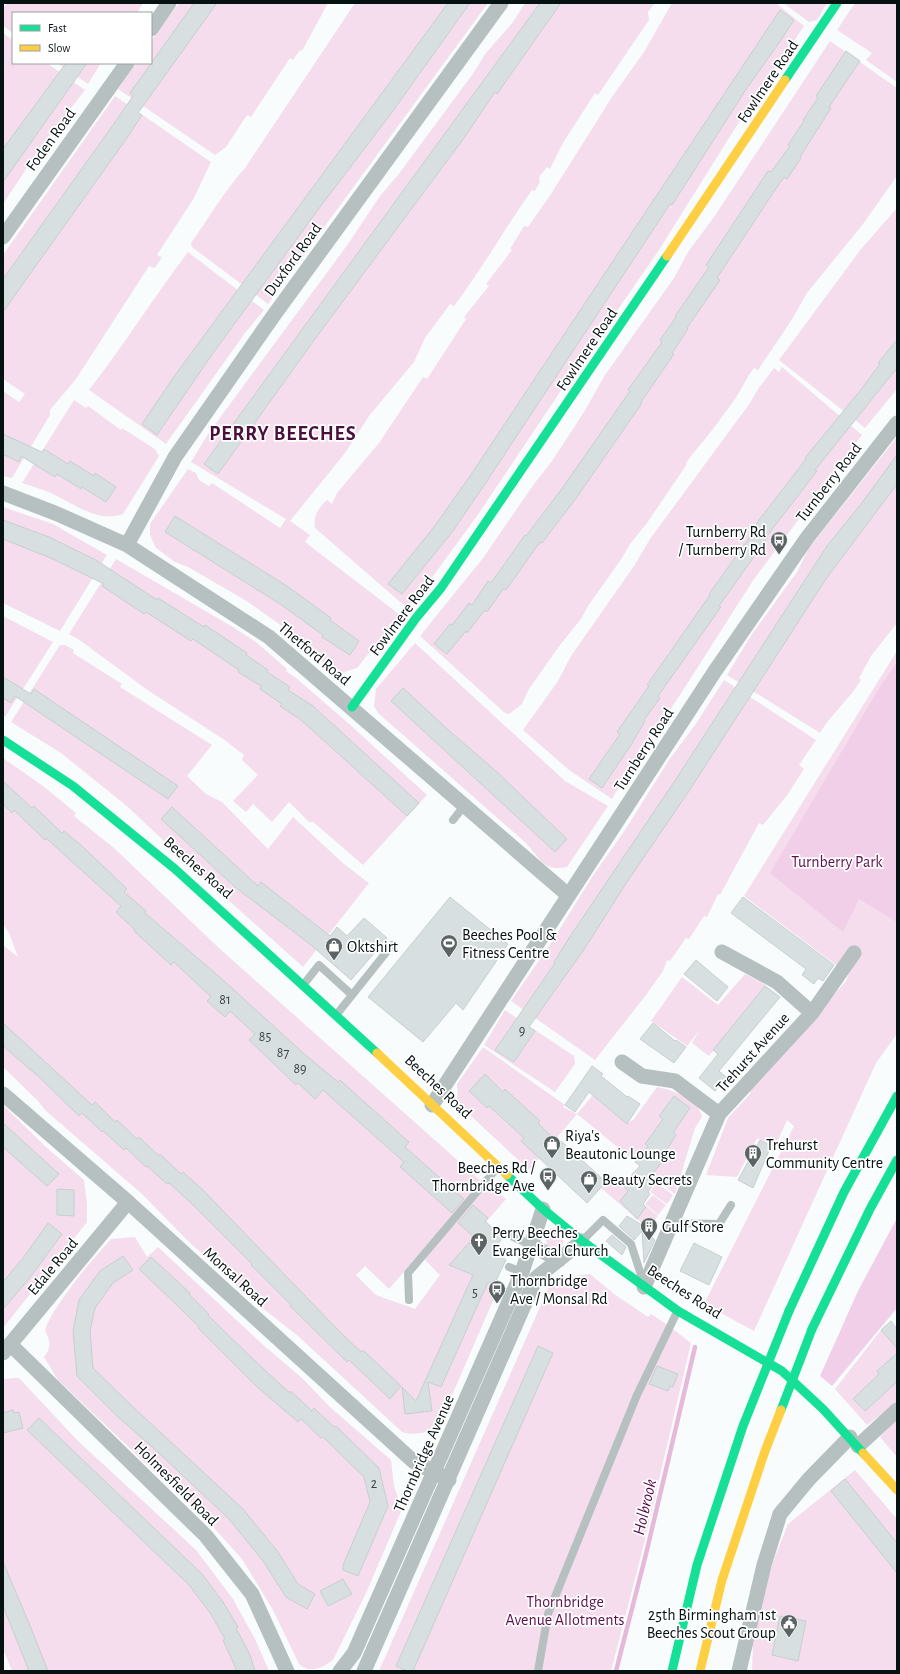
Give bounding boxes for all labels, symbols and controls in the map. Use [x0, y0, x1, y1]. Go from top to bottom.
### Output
legend [12, 12, 152, 64]
text: Fast [48, 22, 67, 34]
street label: Fowlmere Road [734, 37, 801, 126]
text: Slow [48, 42, 70, 54]
street label: Foden Road [23, 106, 79, 174]
street label: Duxford Road [261, 220, 324, 299]
street label: Fowlmere Road [553, 305, 620, 394]
district label: PERRY BEECHES [209, 424, 357, 444]
street label: Turnberry Road [793, 440, 865, 526]
place label: Turnberry Rd / Turnberry Rd [678, 524, 766, 559]
bus stop icon: Turnberry Rd / Turnberry Rd [769, 530, 789, 555]
street label: Fowlmere Road [367, 572, 437, 659]
street label: Thetford Road [275, 619, 353, 688]
street label: Turnberry Road [611, 705, 677, 794]
street label: Beeches Road [161, 834, 236, 902]
park label: Turnberry Park [791, 854, 883, 871]
place label: Beeches Pool & Fitness Centre [462, 927, 557, 961]
sports icon: Beeches Pool & Fitness Centre [439, 933, 459, 958]
shop icon: Oktshirt [324, 936, 344, 961]
place label: Oktshirt [347, 939, 398, 955]
house number: 81 [219, 993, 231, 1007]
street label: Trehurst Avenue [713, 1010, 793, 1096]
house number: 9 [519, 1024, 525, 1038]
house number: 85 [259, 1030, 271, 1044]
house number: 87 [277, 1046, 289, 1060]
street label: Beeches Road [402, 1052, 475, 1122]
house number: 89 [293, 1062, 307, 1076]
place label: Riya's Beautonic Lounge [565, 1128, 676, 1162]
shop icon: Riya's Beautonic Lounge [542, 1134, 562, 1159]
place label: Trehurst Community Centre [766, 1137, 883, 1172]
building icon: Trehurst Community Centre [743, 1143, 763, 1168]
place label: Beeches Rd / Thornbridge Ave [432, 1160, 535, 1194]
bus stop icon: Beeches Rd / Thornbridge Ave [538, 1166, 558, 1191]
shop icon: Beauty Secrets [579, 1169, 599, 1194]
place label: Beauty Secrets [602, 1172, 692, 1189]
building icon: Gulf Store [639, 1216, 659, 1241]
place label: Gulf Store [662, 1219, 724, 1235]
place label: Perry Beeches Evangelical Church [492, 1225, 608, 1259]
church icon: Perry Beeches Evangelical Church [469, 1231, 489, 1256]
street label: Edale Road [25, 1235, 81, 1298]
street label: Monsal Road [200, 1244, 270, 1309]
street label: Beeches Road [644, 1262, 725, 1322]
place label: Thornbridge Ave / Monsal Rd [510, 1273, 608, 1307]
bus stop icon: Thornbridge Ave / Monsal Rd [487, 1279, 507, 1304]
house number: 5 [472, 1286, 478, 1300]
street label: Thornbridge Avenue [391, 1392, 457, 1515]
street label: Holmesfield Road [131, 1439, 221, 1529]
house number: 2 [371, 1477, 377, 1491]
water label: Holbrook [630, 1477, 659, 1537]
park label: Thornbridge Avenue Allotments [506, 1594, 624, 1628]
place label: 25th Birmingham 1st Beeches Scout Group [647, 1607, 776, 1641]
public building icon: 25th Birmingham 1st Beeches Scout Group [779, 1613, 799, 1638]

